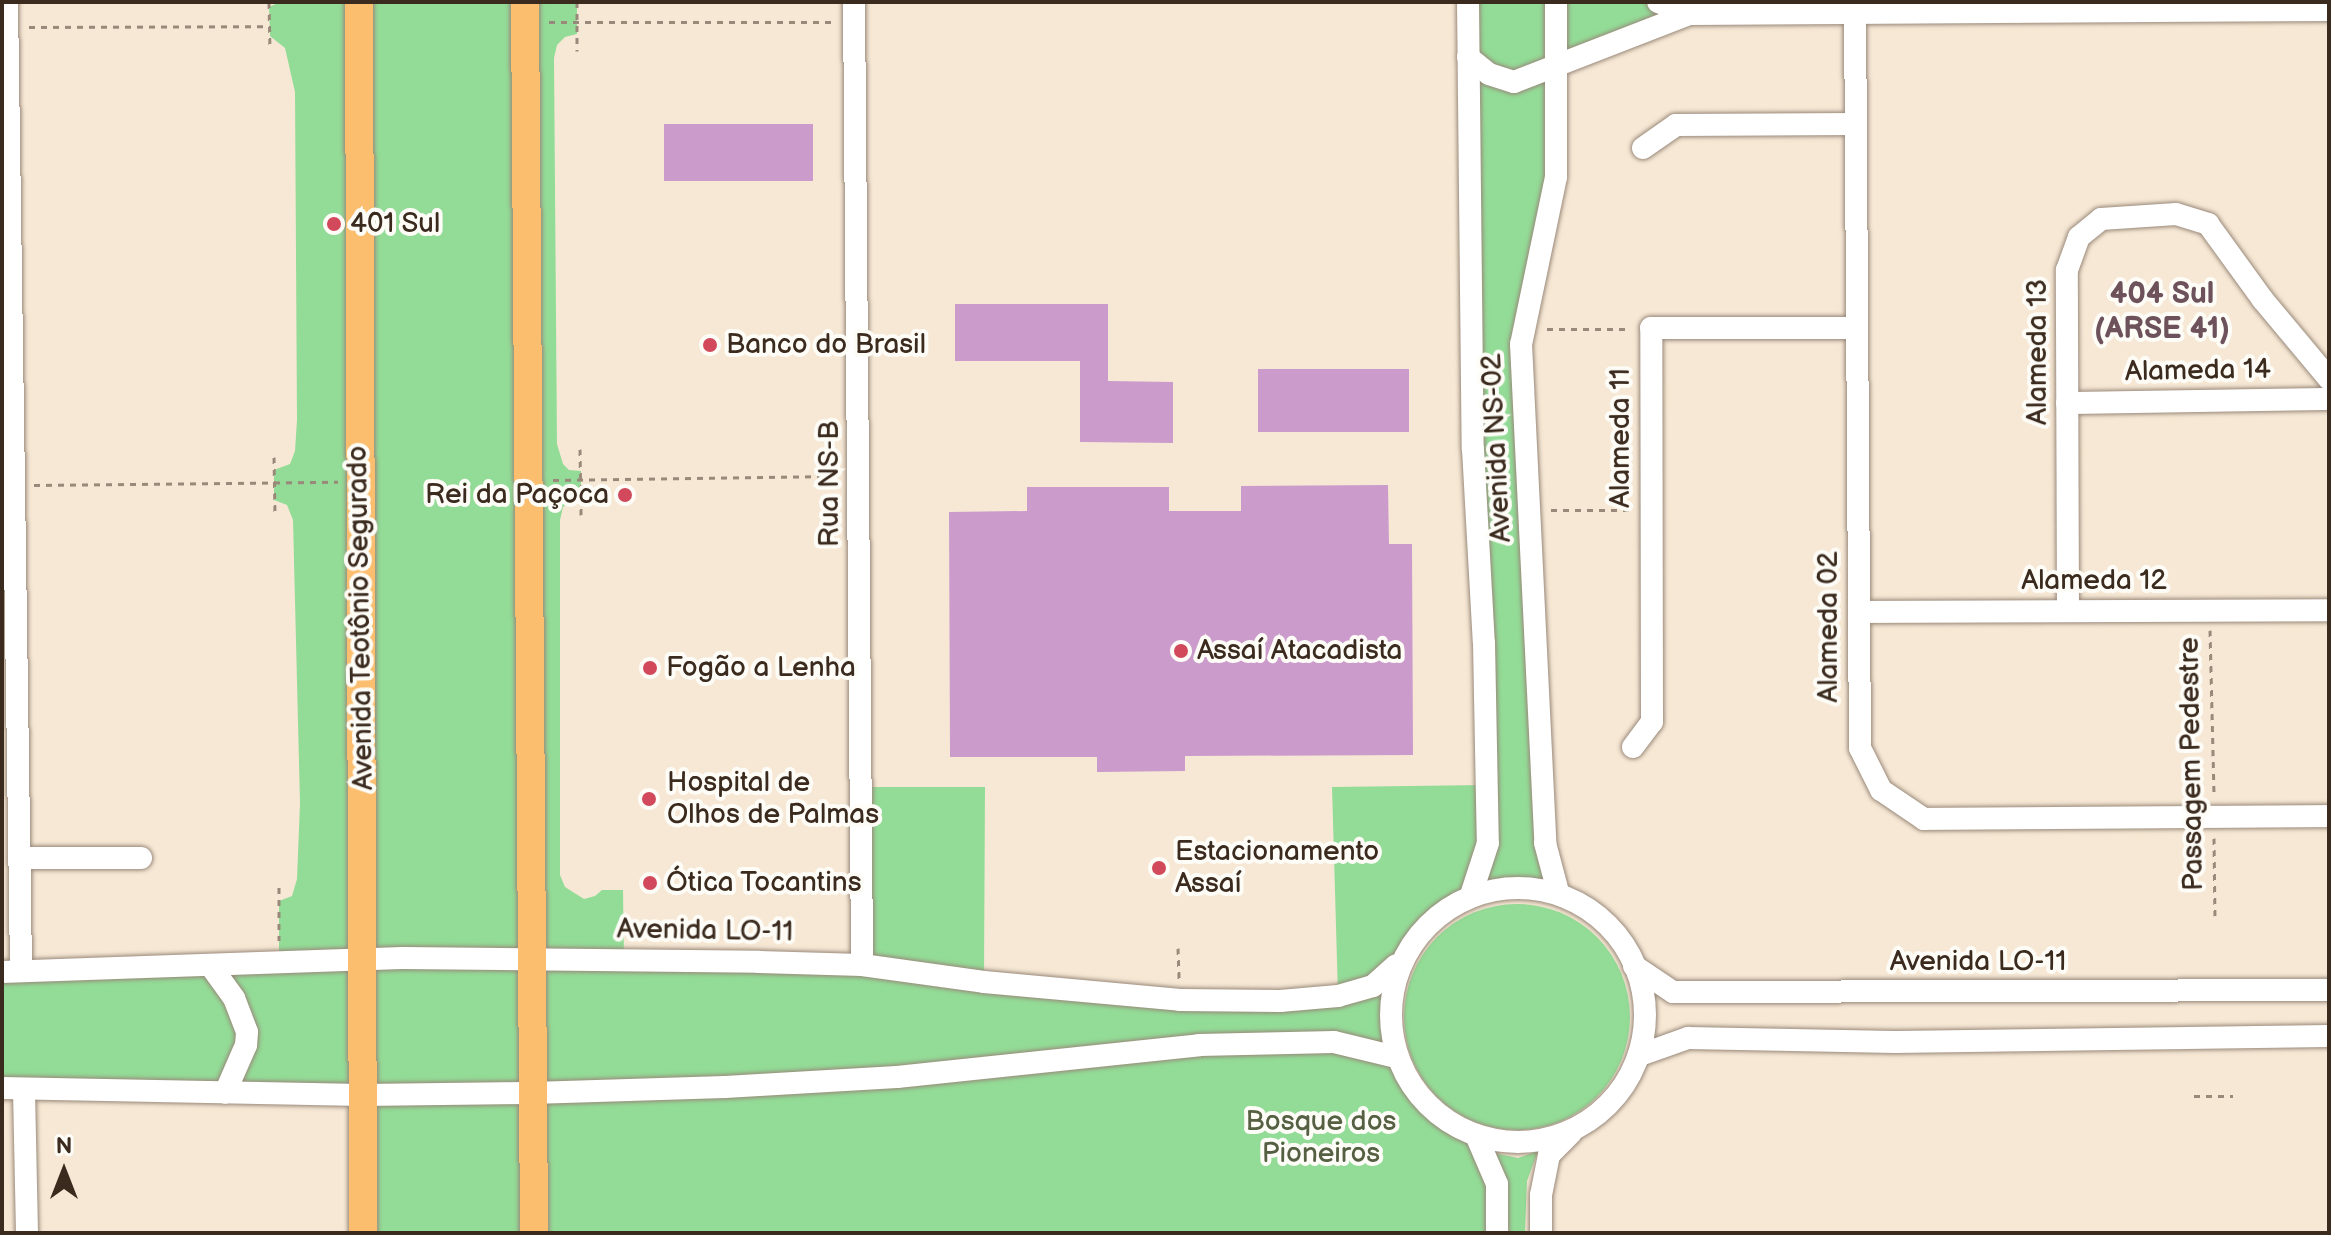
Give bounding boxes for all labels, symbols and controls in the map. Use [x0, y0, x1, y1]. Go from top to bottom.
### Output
place label: 401 Sul [350, 207, 441, 241]
marker: 401 Sul [325, 215, 343, 233]
district label: 404 Sul (ARSE 41) [2094, 276, 2230, 346]
street label: Alameda 13 [2021, 279, 2055, 425]
place label: Banco do Brasil [726, 328, 926, 362]
marker: Banco do Brasil [701, 336, 719, 354]
street label: Avenida NS-02 [1475, 353, 1519, 543]
street label: Alameda 14 [2125, 353, 2271, 389]
street label: Alameda 11 [1604, 368, 1638, 508]
street label: Rua NS-B [813, 421, 847, 547]
street label: Avenida Teotônio Segurado [341, 445, 381, 791]
place label: Rei da Paçoca [425, 478, 609, 512]
marker: Rei da Paçoca [616, 486, 634, 504]
street label: Alameda 02 [1812, 551, 1846, 703]
street label: Alameda 12 [2021, 564, 2167, 598]
place label: Assaí Atacadista [1197, 634, 1402, 668]
street label: Passagem Pedestre [2173, 637, 2211, 891]
marker: Assaí Atacadista [1172, 642, 1190, 660]
place label: Fogão a Lenha [666, 651, 856, 685]
marker: Fogão a Lenha [641, 659, 659, 677]
place label: Hospital de Olhos de Palmas [667, 766, 879, 832]
marker: Hospital de Olhos de Palmas [638, 788, 660, 810]
place label: Estacionamento Assaí [1175, 835, 1379, 901]
marker: Estacionamento Assaí [1150, 859, 1168, 877]
place label: Ótica Tocantins [666, 866, 862, 900]
marker: Ótica Tocantins [641, 874, 659, 892]
street label: Avenida LO-11 [616, 913, 794, 949]
street label: Avenida LO-11 [1890, 945, 2066, 979]
park label: Bosque dos Pioneiros [1246, 1105, 1396, 1171]
north arrow [24, 1131, 104, 1211]
text: N [56, 1133, 72, 1160]

